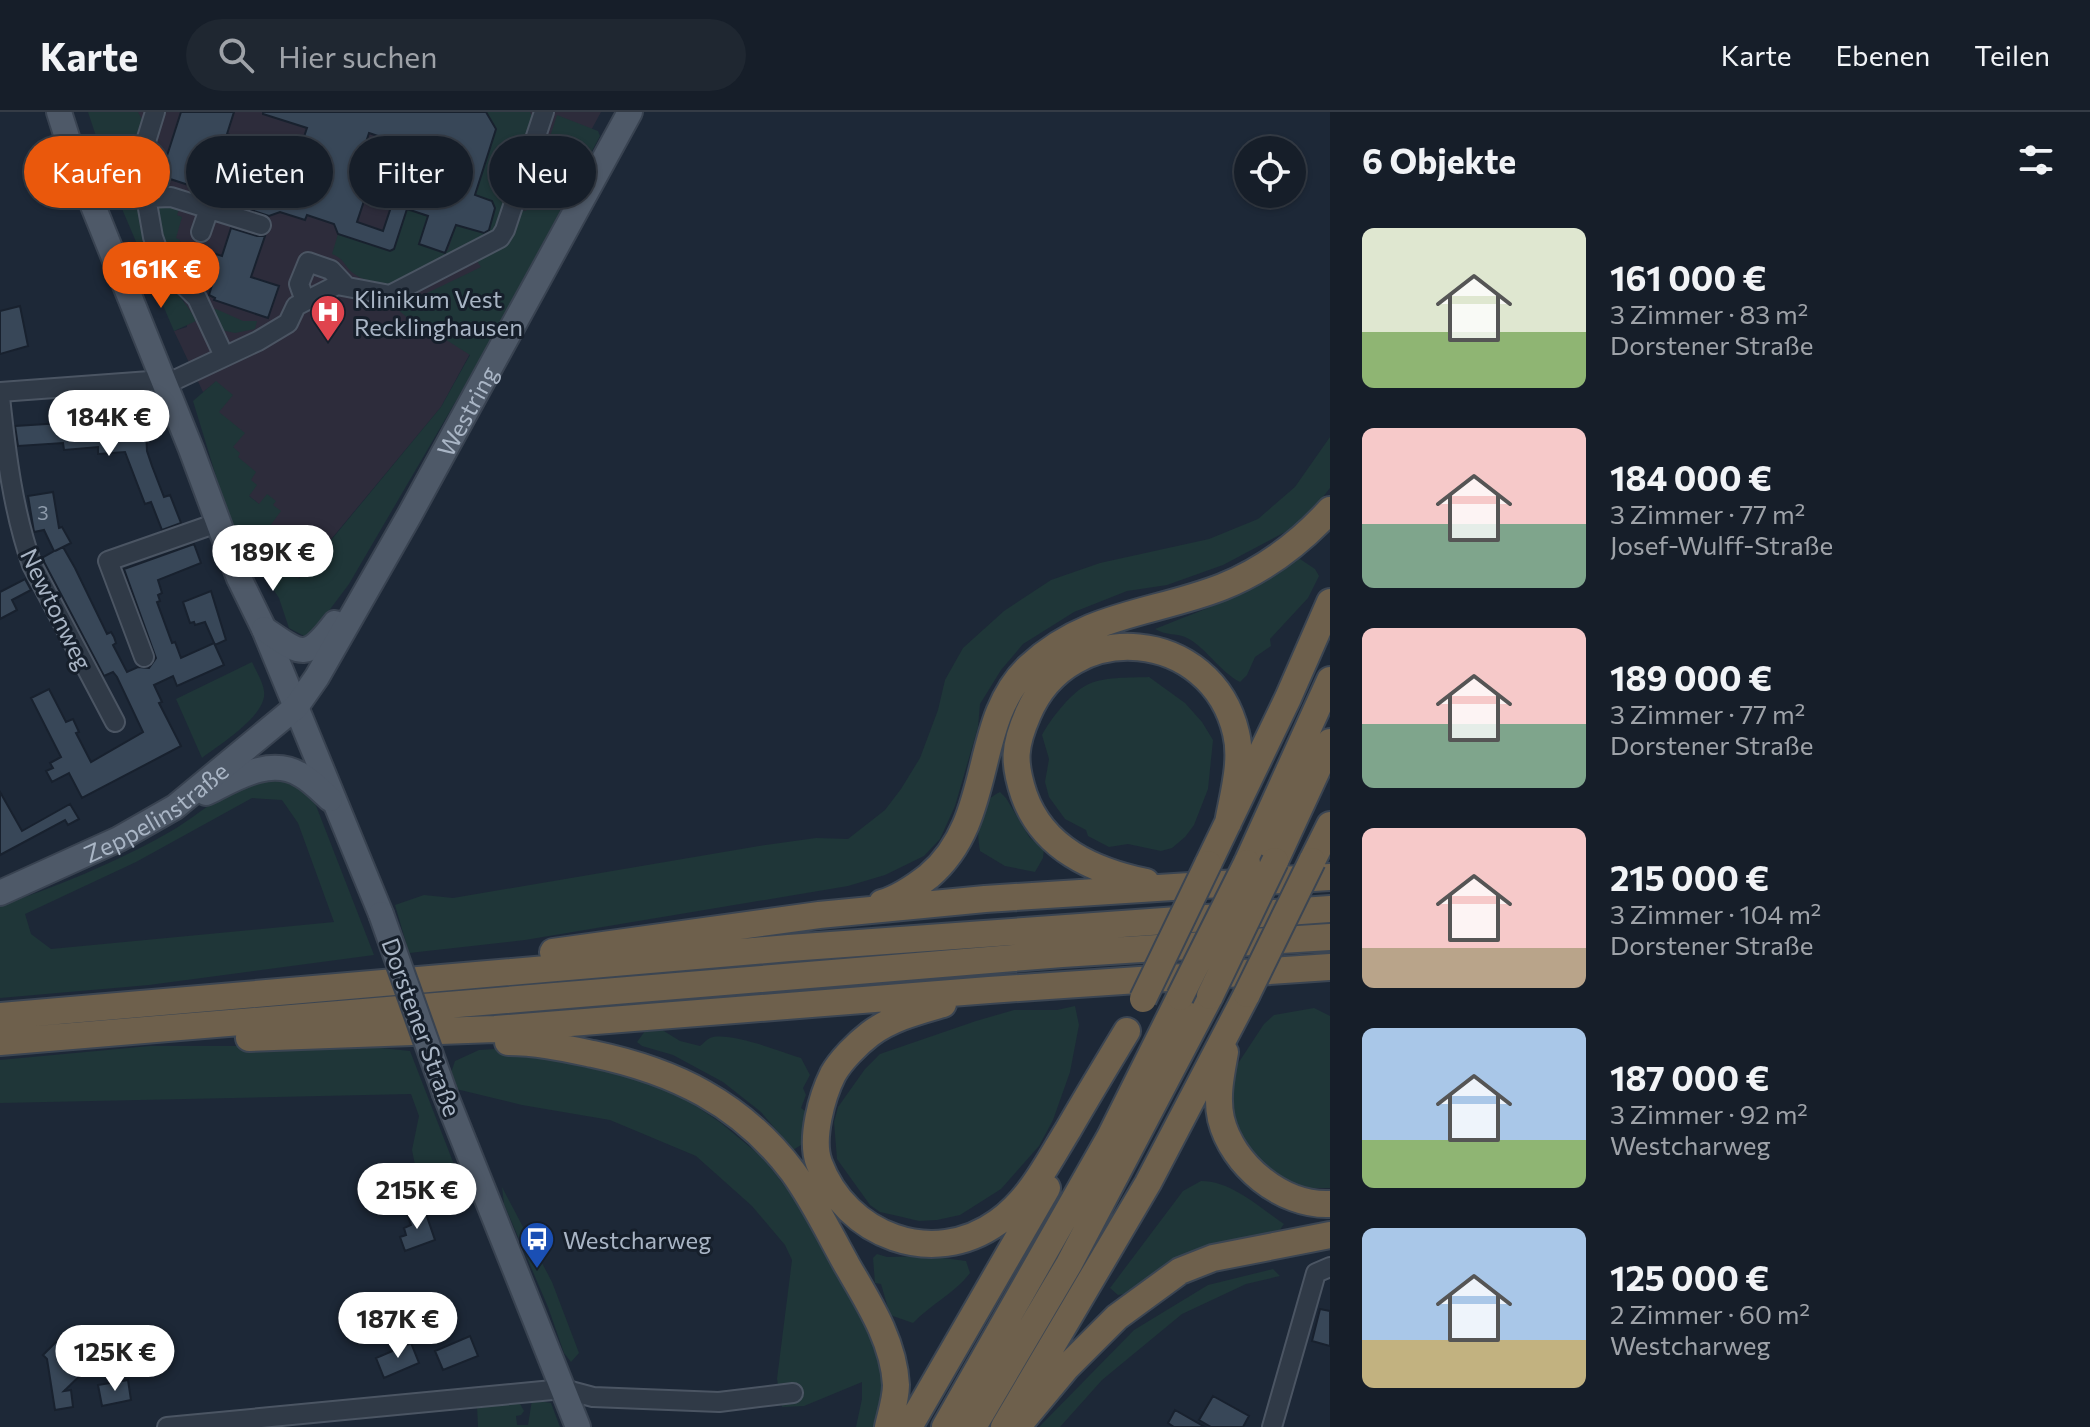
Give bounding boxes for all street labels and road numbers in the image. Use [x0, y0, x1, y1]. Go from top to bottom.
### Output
street label: Westring [430, 361, 503, 461]
street label: Newtonweg [15, 543, 99, 675]
street label: Zeppelinstraße [79, 755, 233, 868]
street label: Dorstener Straße [376, 934, 468, 1120]

